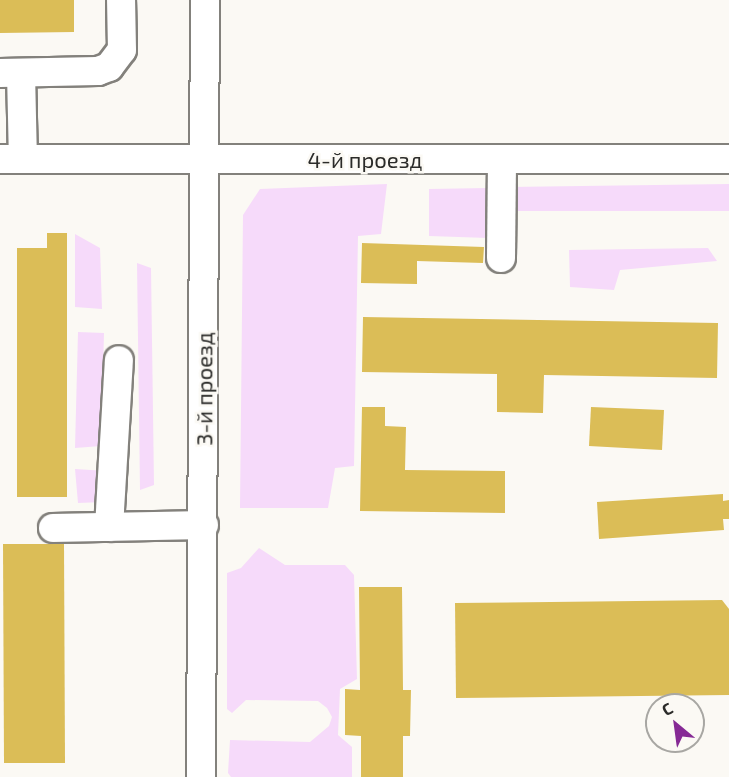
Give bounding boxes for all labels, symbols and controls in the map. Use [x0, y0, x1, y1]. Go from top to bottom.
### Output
street label: 4-й проезд [308, 147, 422, 173]
street label: 3-й проезд [191, 332, 217, 446]
north arrow [645, 693, 705, 753]
text: С [658, 698, 676, 719]

